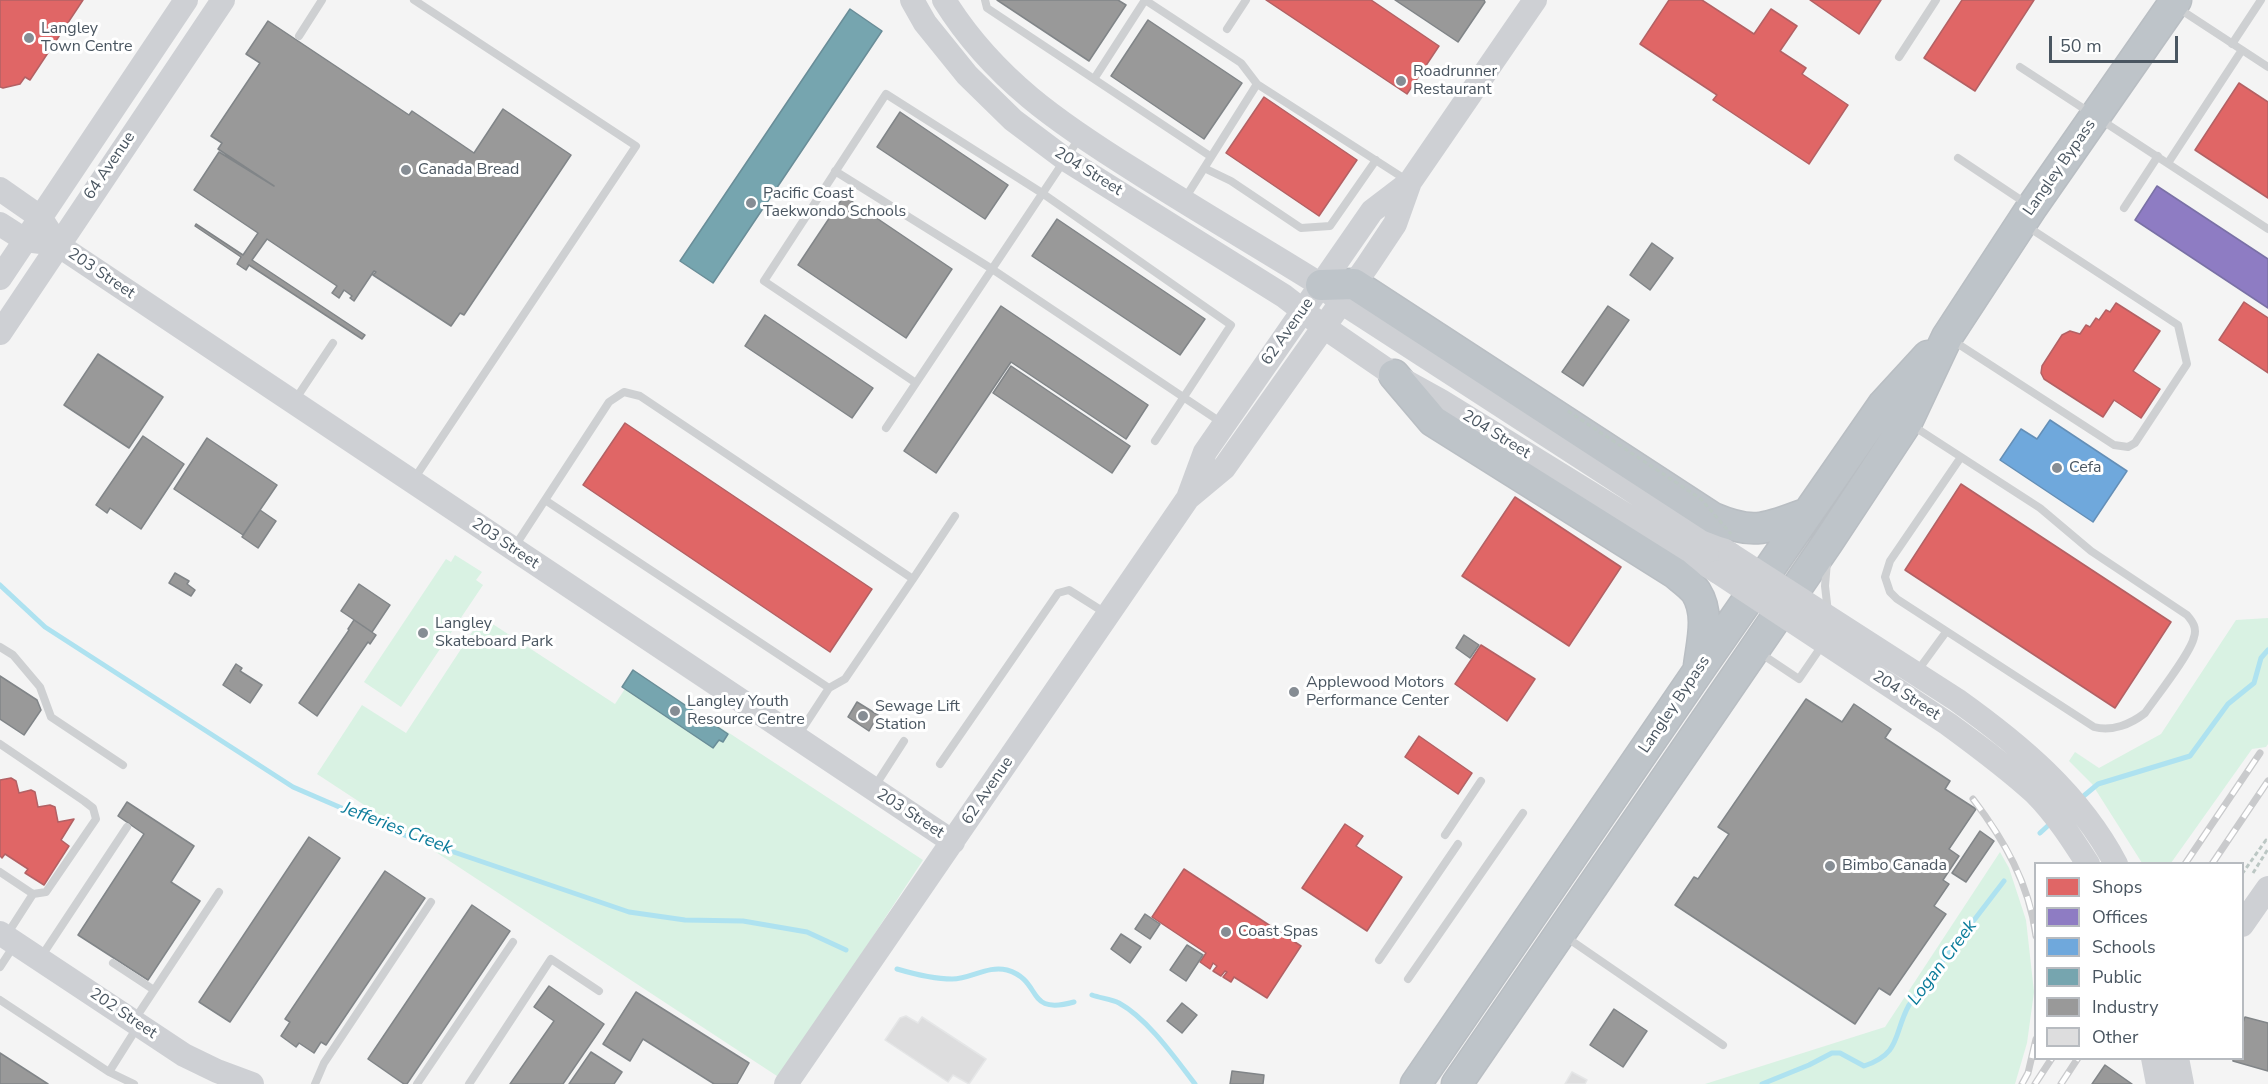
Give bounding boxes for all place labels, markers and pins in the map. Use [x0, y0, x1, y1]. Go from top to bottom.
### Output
place label: Langley Town Centre [41, 19, 132, 57]
marker: Langley Town Centre [22, 31, 36, 45]
place label: Roadrunner Restaurant [1413, 62, 1497, 100]
marker: Roadrunner Restaurant [1394, 74, 1408, 88]
place label: Canada Bread [418, 160, 519, 180]
marker: Canada Bread [399, 163, 413, 177]
place label: Pacific Coast Taekwondo Schools [763, 184, 906, 222]
marker: Pacific Coast Taekwondo Schools [744, 196, 758, 210]
place label: Cefa [2069, 458, 2101, 478]
marker: Cefa [2050, 461, 2064, 475]
place label: Langley Skateboard Park [435, 614, 553, 652]
marker: Langley Skateboard Park [416, 626, 430, 640]
place label: Applewood Motors Performance Center [1306, 673, 1449, 711]
marker: Applewood Motors Performance Center [1287, 685, 1301, 699]
place label: Langley Youth Resource Centre [687, 692, 805, 730]
place label: Sewage Lift Station [875, 697, 960, 735]
marker: Langley Youth Resource Centre [668, 704, 682, 718]
marker: Sewage Lift Station [856, 709, 870, 723]
place label: Bimbo Canada [1842, 856, 1947, 876]
marker: Bimbo Canada [1823, 859, 1837, 873]
place label: Coast Spas [1238, 922, 1318, 942]
marker: Coast Spas [1219, 925, 1233, 939]

